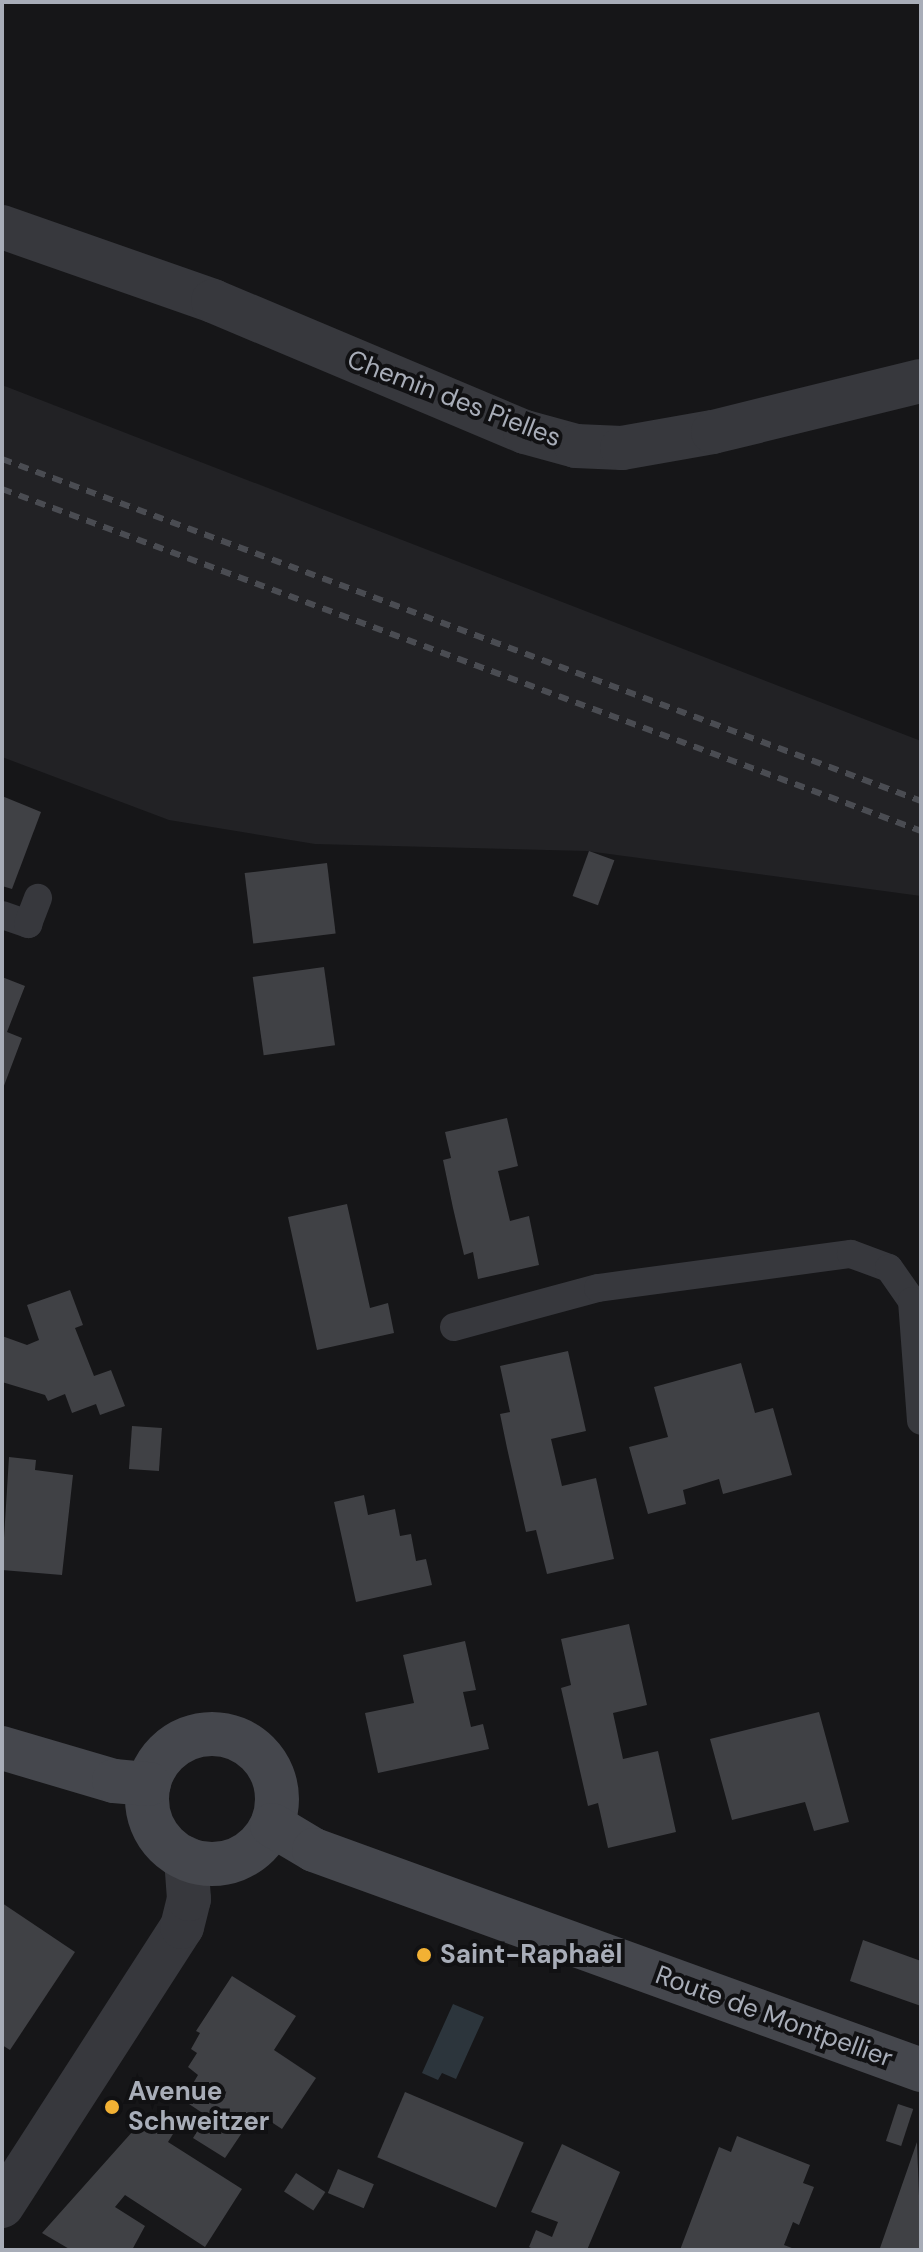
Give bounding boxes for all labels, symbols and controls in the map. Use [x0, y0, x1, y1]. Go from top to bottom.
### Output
street label: Chemin des Pielles [343, 344, 565, 454]
place label: Saint-Raphaël [440, 1939, 622, 1971]
marker: Saint-Raphaël [415, 1946, 433, 1964]
street label: Route de Montpellier [651, 1960, 897, 2074]
place label: Avenue Schweitzer [128, 2076, 269, 2138]
marker: Avenue Schweitzer [103, 2098, 121, 2116]

